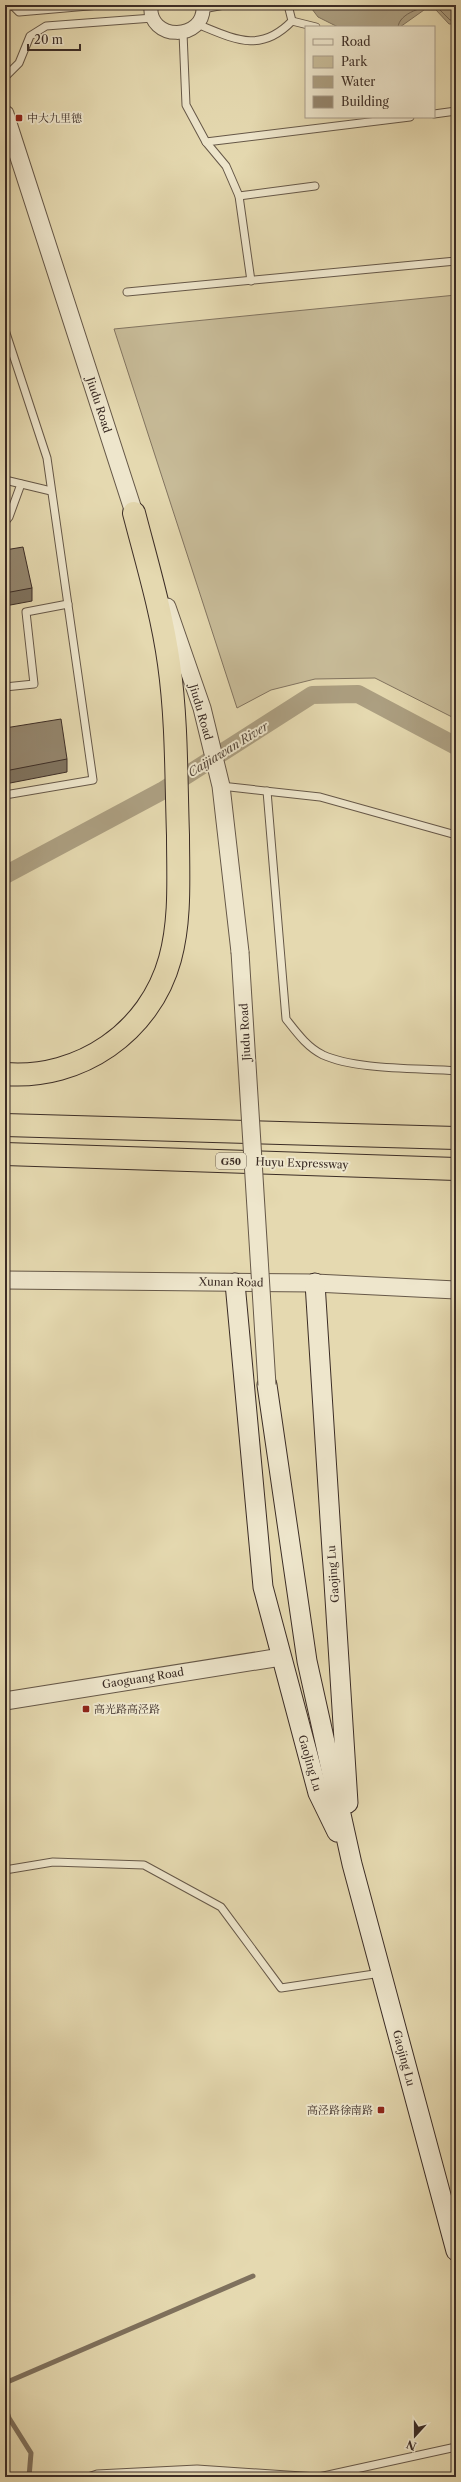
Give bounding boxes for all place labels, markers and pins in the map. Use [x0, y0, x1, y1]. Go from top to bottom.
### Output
place label: 中大九里德 [27, 111, 82, 125]
marker: 中大九里德 [14, 113, 24, 123]
place label: 高光路高泾路 [94, 1702, 160, 1716]
marker: 高光路高泾路 [81, 1704, 91, 1714]
place label: 高泾路徐南路 [307, 2103, 373, 2117]
marker: 高泾路徐南路 [376, 2105, 386, 2115]

